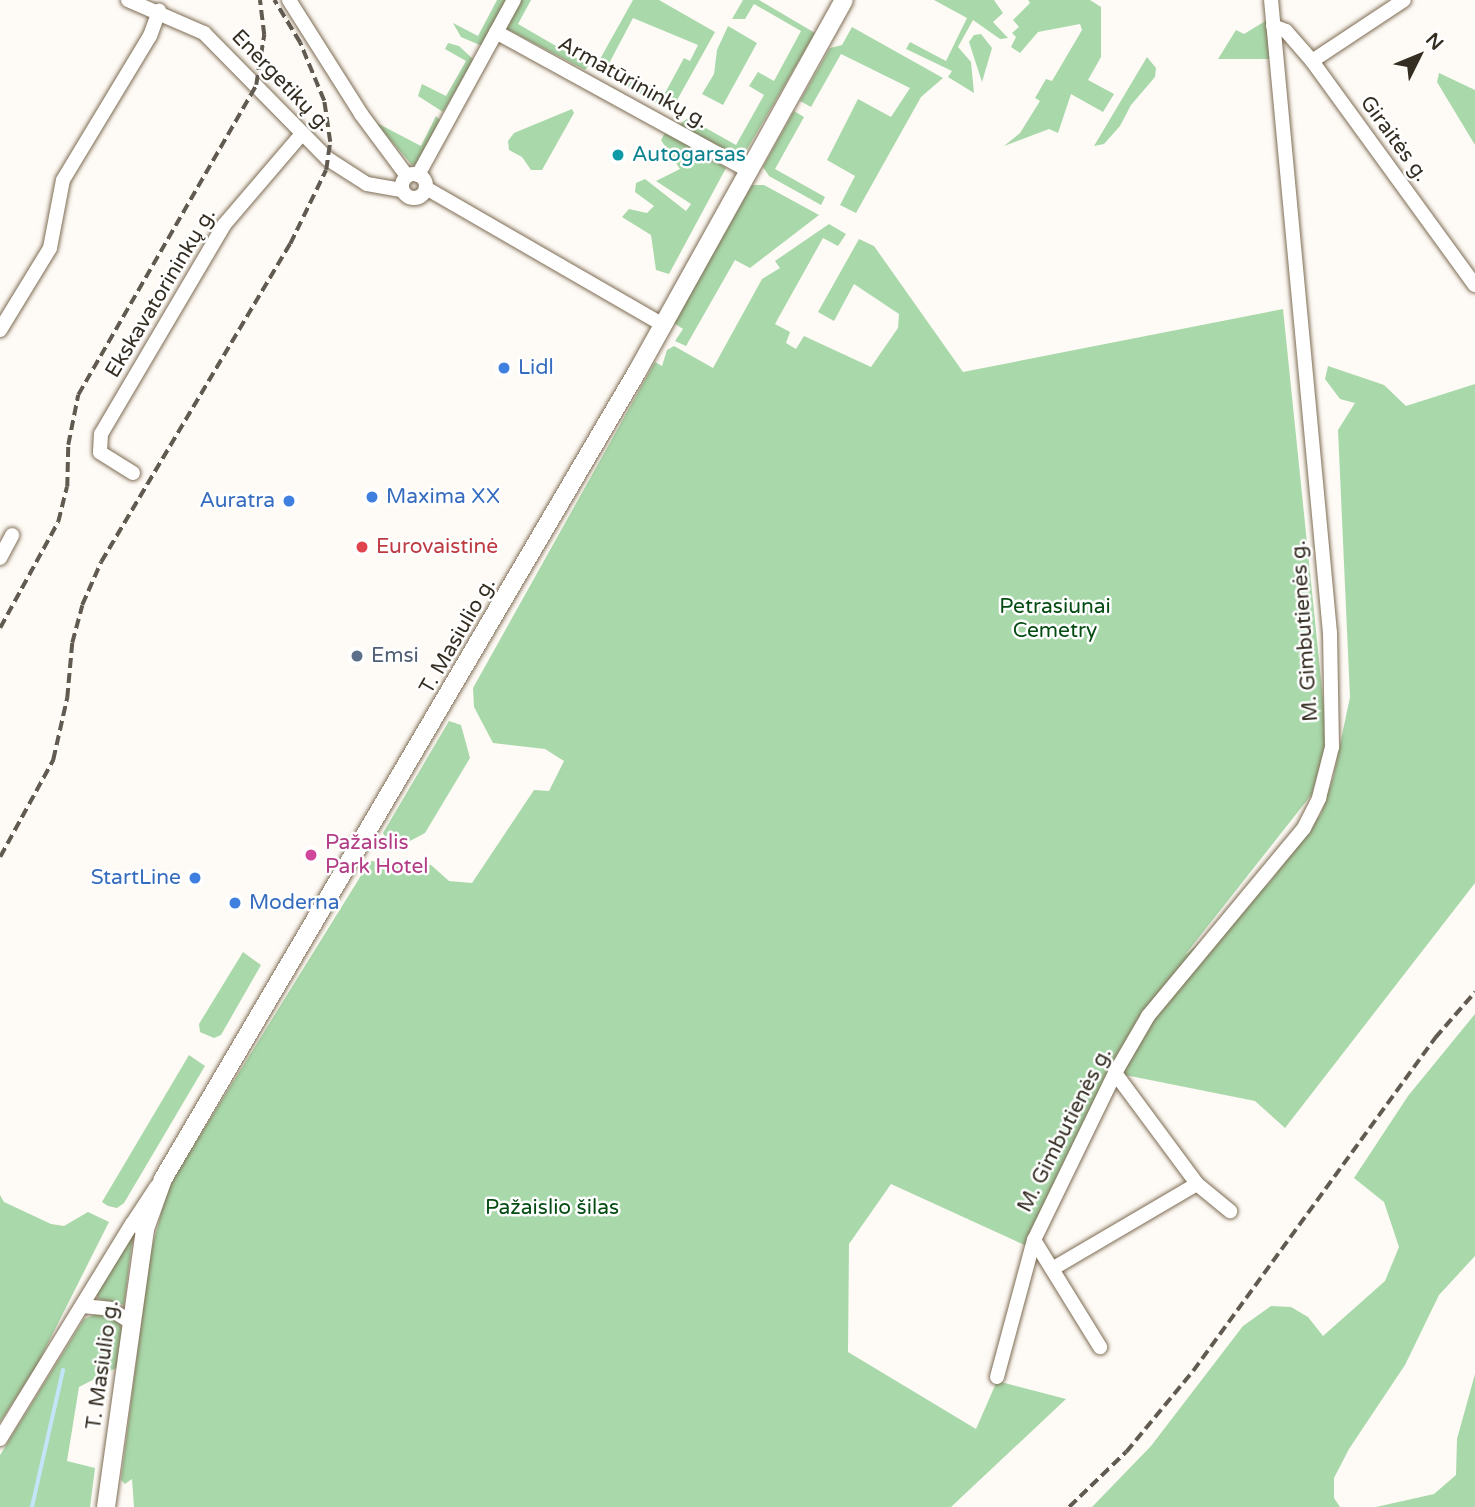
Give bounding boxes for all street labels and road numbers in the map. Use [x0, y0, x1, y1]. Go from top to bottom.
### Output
street label: Energetikų g. [226, 25, 336, 137]
street label: Armatūrininkų g. [554, 31, 712, 135]
street label: Giraitės g. [1354, 91, 1434, 187]
street label: Ekskavatorininkų g. [100, 204, 222, 382]
street label: M. Gimbutienės g. [1286, 539, 1324, 723]
street label: T. Masiulio g. [415, 573, 501, 699]
street label: M. Gimbutienės g. [1013, 1043, 1117, 1217]
street label: T. Masiulio g. [81, 1299, 125, 1431]

